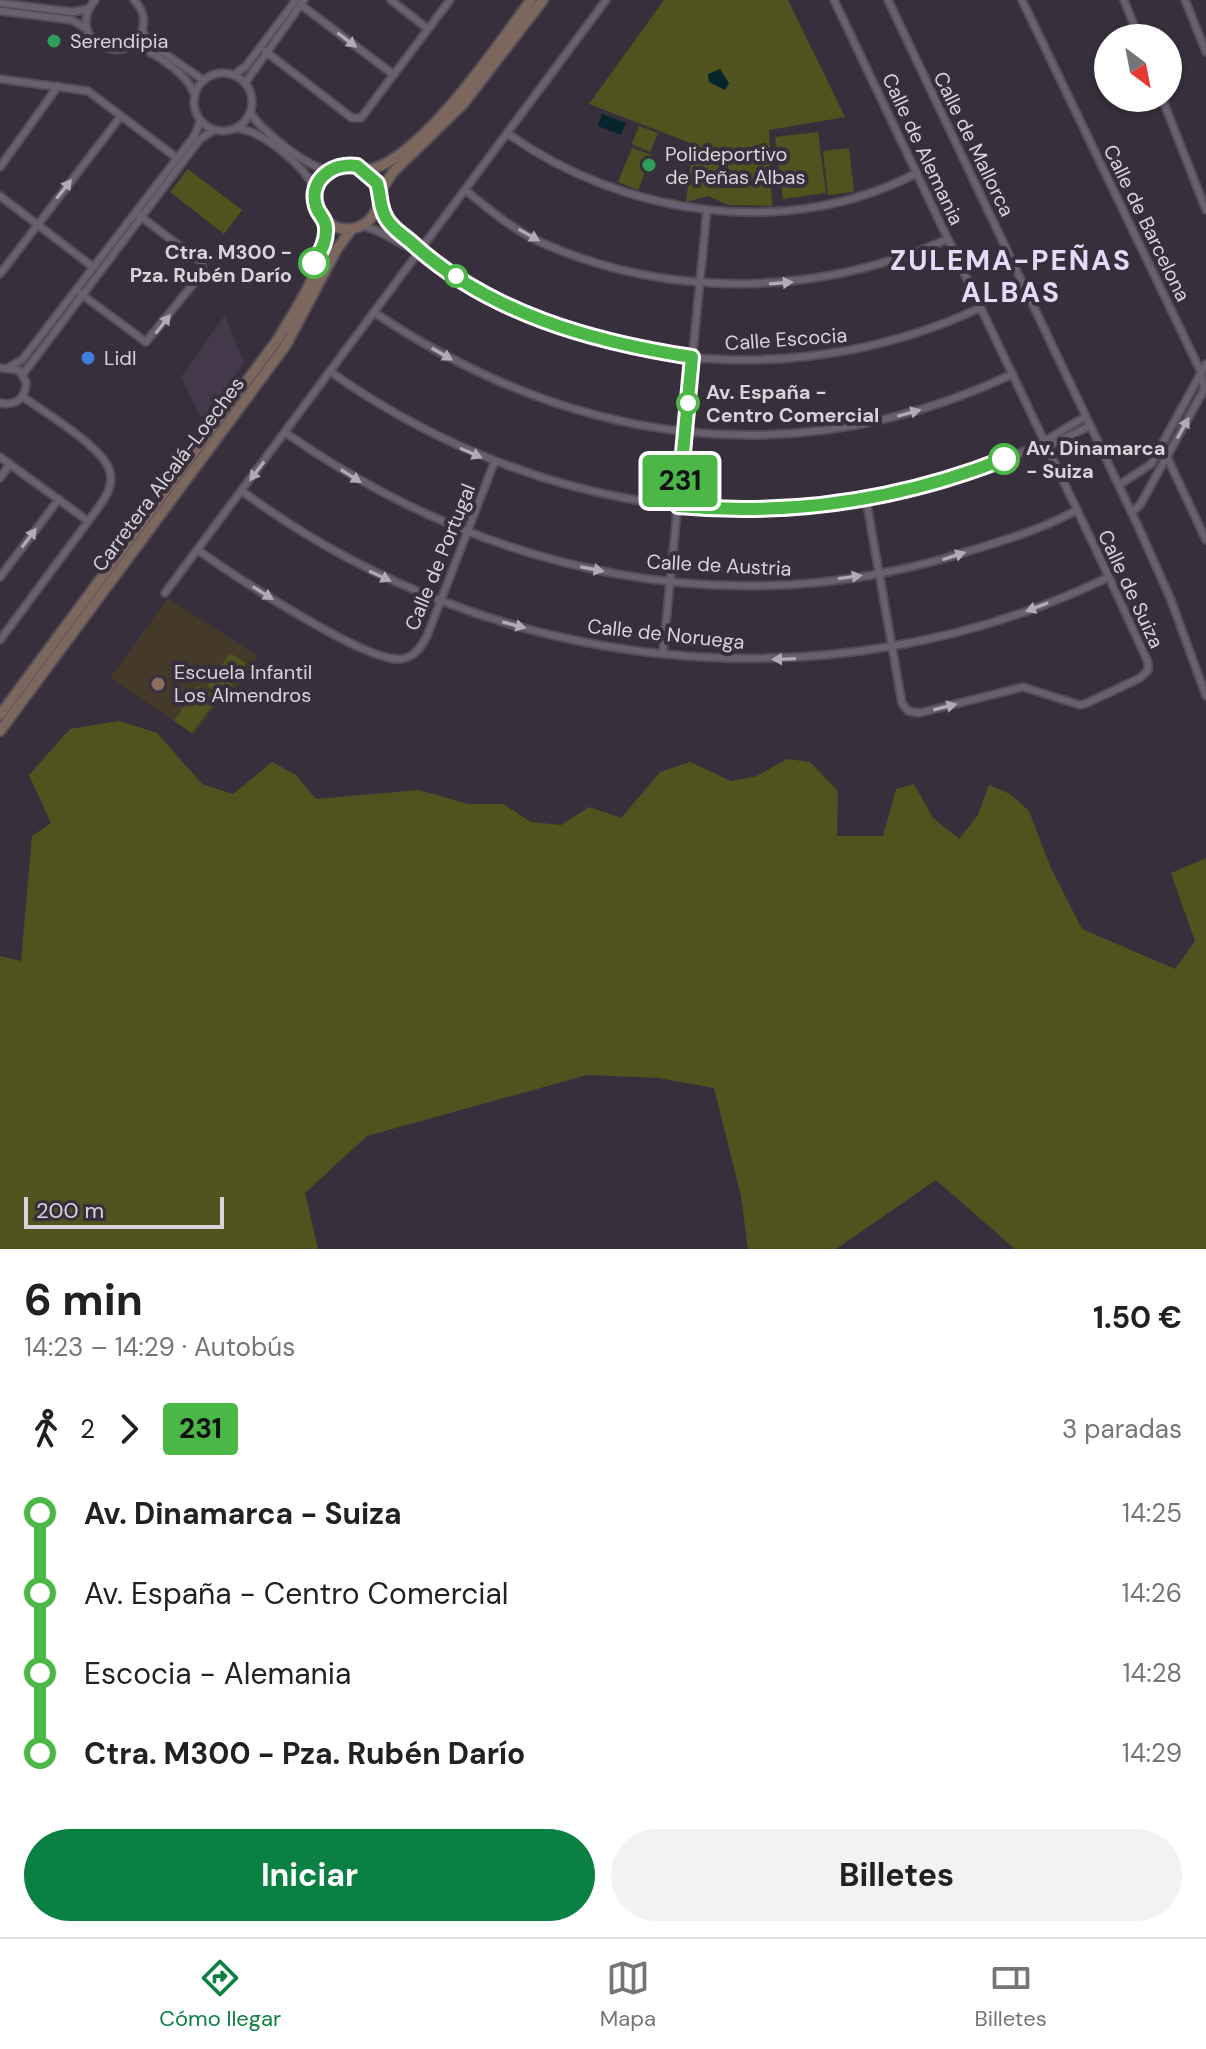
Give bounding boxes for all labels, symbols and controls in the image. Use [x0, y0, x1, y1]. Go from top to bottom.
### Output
north arrow [1094, 24, 1182, 112]
map controls [1094, 24, 1182, 112]
place label: Serendipia [70, 28, 168, 54]
one-way arrow [337, 31, 357, 47]
marker: Serendipia [45, 32, 63, 50]
street label: Calle de Mallorca [928, 67, 1020, 221]
street label: Calle de Alemania [876, 69, 970, 229]
street label: Calle de Barcelona [1098, 140, 1196, 306]
place label: Polideportivo de Peñas Albas [665, 141, 806, 190]
marker: Polideportivo de Peñas Albas [640, 156, 658, 174]
one-way arrow [56, 179, 72, 199]
one-way arrow [517, 228, 540, 242]
place label: Ctra. M300 - Pza. Rubén Darío [130, 239, 292, 288]
district label: ZULEMA-PEÑAS ALBAS [890, 242, 1132, 311]
marker: Ctra. M300 - Pza. Rubén Darío [299, 248, 329, 278]
unlabelled marker [445, 265, 467, 287]
one-way arrow [769, 276, 794, 289]
one-way arrow [154, 314, 170, 334]
street label: Calle Escocia [724, 322, 848, 356]
place label: Lidl [104, 345, 136, 371]
one-way arrow [430, 347, 453, 361]
marker: Lidl [79, 349, 97, 367]
street label: Carretera Alcalá-Loeches [86, 372, 250, 576]
place label: Av. España - Centro Comercial [706, 379, 879, 428]
marker: Av. España - Centro Comercial [677, 392, 699, 414]
one-way arrow [898, 406, 922, 419]
one-way arrow [1176, 417, 1190, 439]
place label: Av. Dinamarca - Suiza [1026, 435, 1165, 484]
marker: Av. Dinamarca - Suiza [989, 444, 1019, 474]
one-way arrow [459, 447, 483, 460]
line badge: 231 [634, 455, 726, 507]
one-way arrow [249, 461, 265, 481]
text: 231 [658, 462, 702, 499]
one-way arrow [340, 468, 362, 482]
street label: Calle de Portugal [399, 480, 481, 634]
street label: Calle de Suiza [1092, 526, 1170, 652]
one-way arrow [21, 528, 37, 549]
street label: Calle de Austria [646, 548, 792, 582]
one-way arrow [942, 549, 966, 562]
one-way arrow [579, 564, 604, 576]
one-way arrow [368, 569, 391, 583]
one-way arrow [838, 570, 863, 583]
one-way arrow [252, 586, 274, 600]
one-way arrow [1025, 601, 1049, 614]
street label: Calle de Noruega [586, 613, 746, 655]
one-way arrow [503, 619, 527, 632]
one-way arrow [771, 652, 796, 665]
place label: Escuela Infantil Los Almendros [174, 659, 312, 708]
marker: Escuela Infantil Los Almendros [149, 675, 167, 693]
one-way arrow [932, 700, 957, 712]
scale bar [24, 1193, 224, 1229]
text: 200 m [36, 1196, 104, 1225]
text: 6 min [24, 1271, 143, 1329]
text: 1.50 € [1093, 1298, 1182, 1337]
text: 14:23 – 14:29 · Autobús [24, 1330, 295, 1364]
icon: walk [24, 1407, 68, 1451]
icon: forward [107, 1407, 151, 1451]
text: 231 [179, 1410, 222, 1447]
text: 2 [80, 1412, 95, 1446]
text: 3 paradas [1062, 1412, 1182, 1446]
text: Av. Dinamarca - Suiza [84, 1494, 402, 1533]
text: 14:25 [1122, 1496, 1182, 1530]
text: Av. España - Centro Comercial [84, 1574, 509, 1613]
text: 14:26 [1122, 1576, 1182, 1610]
text: Escocia - Alemania [84, 1654, 351, 1693]
text: 14:28 [1123, 1656, 1182, 1690]
text: Ctra. M300 - Pza. Rubén Darío [84, 1734, 525, 1773]
text: 14:29 [1122, 1736, 1182, 1770]
button: Iniciar [24, 1829, 595, 1921]
button: Billetes [611, 1829, 1182, 1921]
tab: Cómo llegar [159, 1956, 281, 2033]
tab: Mapa [600, 1956, 656, 2033]
tab: Billetes [974, 1956, 1047, 2033]

